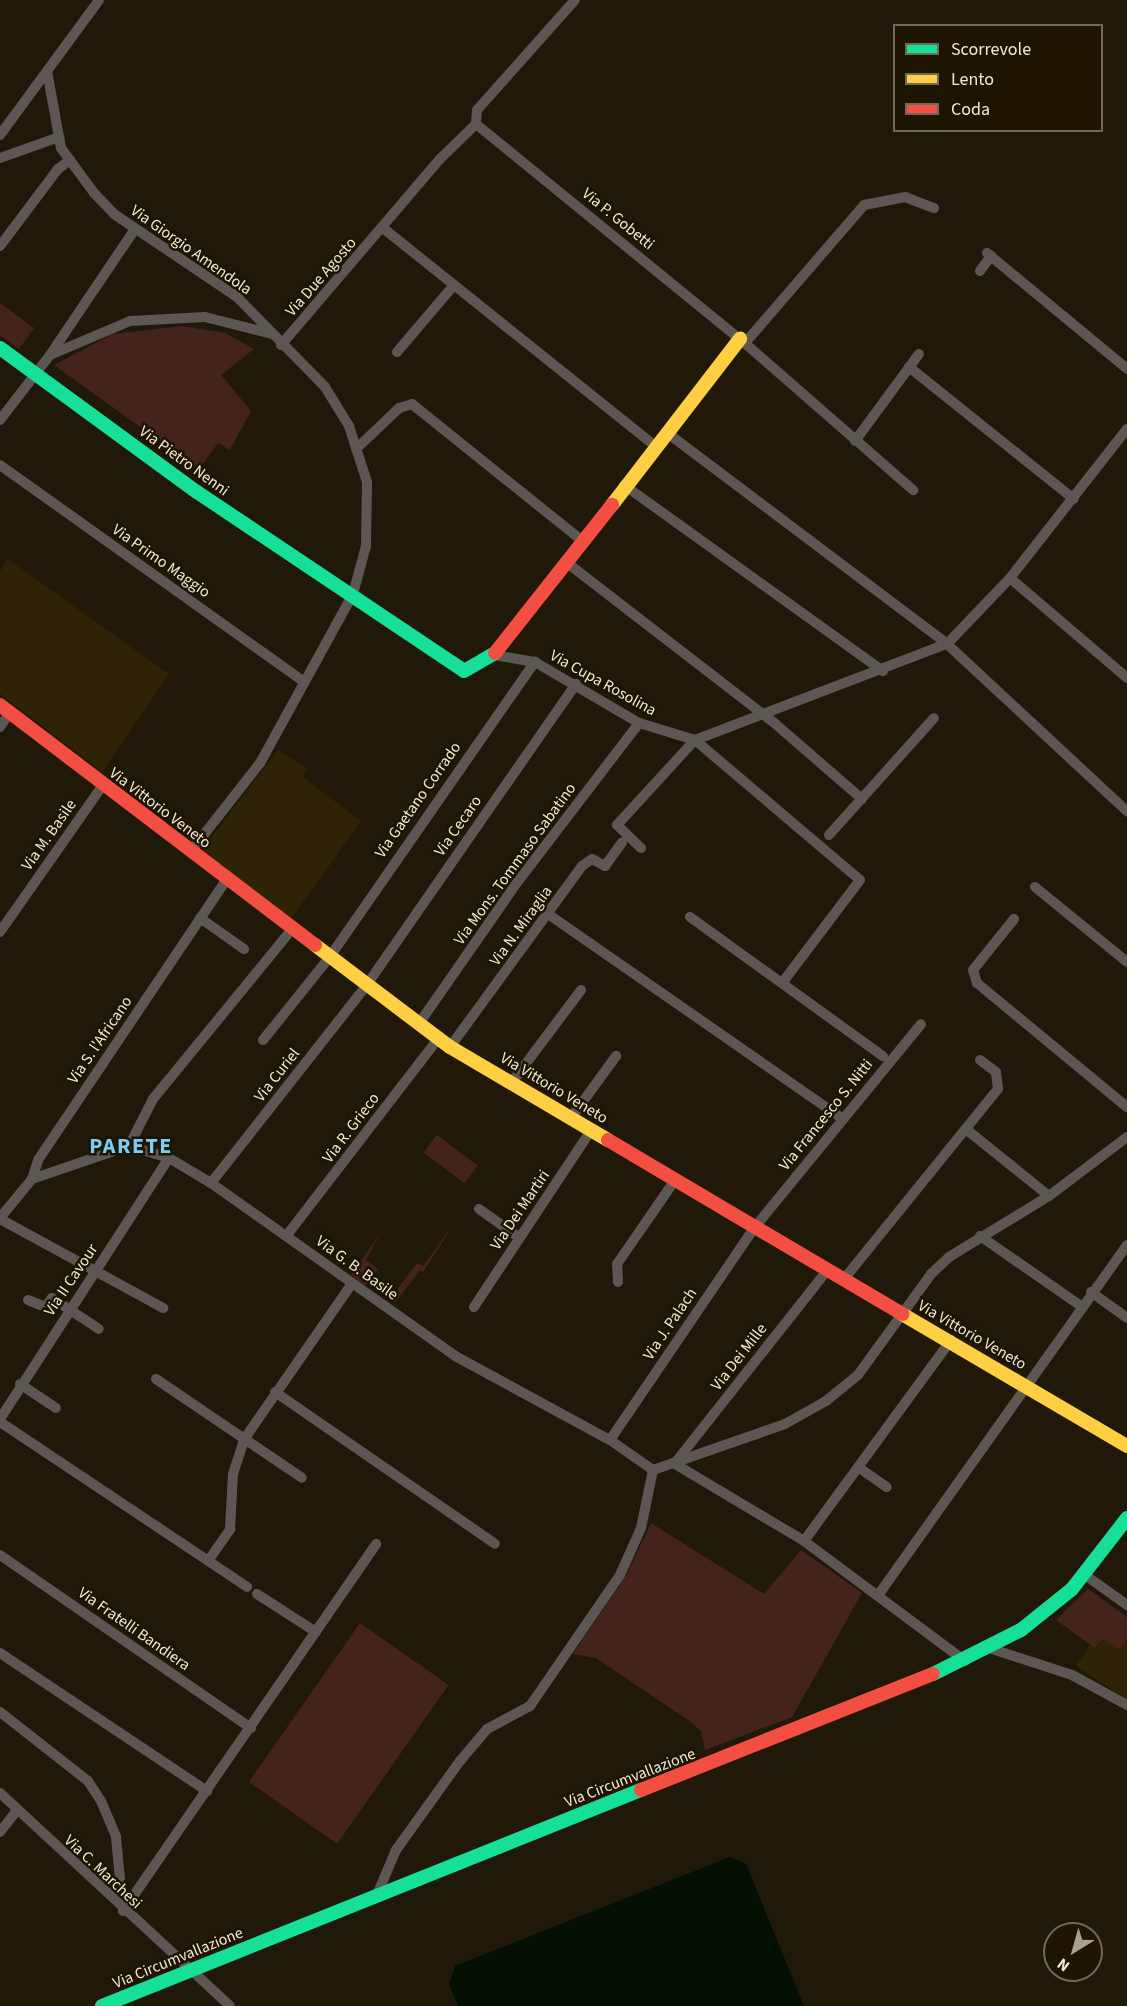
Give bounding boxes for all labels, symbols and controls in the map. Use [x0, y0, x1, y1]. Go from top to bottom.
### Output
legend [893, 24, 1103, 132]
text: Scorrevole [951, 37, 1031, 62]
text: Lento [951, 67, 994, 92]
text: Coda [951, 97, 990, 122]
street label: Via P. Gobetti [578, 184, 658, 254]
street label: Via Giorgio Amendola [127, 201, 255, 299]
street label: Via Due Agosto [281, 234, 361, 320]
street label: Via Pietro Nenni [135, 422, 233, 500]
street label: Via Primo Maggio [108, 520, 214, 602]
street label: Via Cupa Rosolina [546, 646, 660, 720]
street label: Via Gaetano Corrado [371, 738, 465, 862]
street label: Via Vittorio Veneto [105, 764, 215, 852]
street label: Via Mons. Tommaso Sabatino [450, 779, 580, 949]
street label: Via Cecaro [430, 792, 486, 860]
street label: Via M. Basile [18, 796, 80, 874]
street label: Via N. Miraglia [486, 882, 556, 970]
street label: Via S. l'Africano [64, 992, 136, 1088]
street label: Via Curiel [250, 1044, 304, 1106]
street label: Via Vittorio Veneto [497, 1048, 611, 1128]
street label: Via Francesco S. Nitti [775, 1055, 877, 1175]
street label: Via R. Grieco [318, 1089, 384, 1167]
district label: PARETE [89, 1134, 173, 1160]
street label: Via Dei Martiri [486, 1166, 554, 1254]
street label: Via G. B. Basile [312, 1232, 402, 1304]
street label: Via II Cavour [40, 1240, 102, 1320]
street label: Via J. Palach [639, 1284, 701, 1364]
street label: Via Vittorio Veneto [914, 1296, 1030, 1374]
street label: Via Dei Mille [707, 1320, 771, 1394]
street label: Via Fratelli Bandiera [74, 1583, 194, 1675]
street label: Via Circumvallazione [562, 1744, 698, 1812]
street label: Via C. Marchesi [60, 1831, 146, 1913]
north arrow [1043, 1922, 1103, 1982]
street label: Via Circumvallazione [110, 1923, 246, 1993]
text: N [1053, 1953, 1074, 1977]

